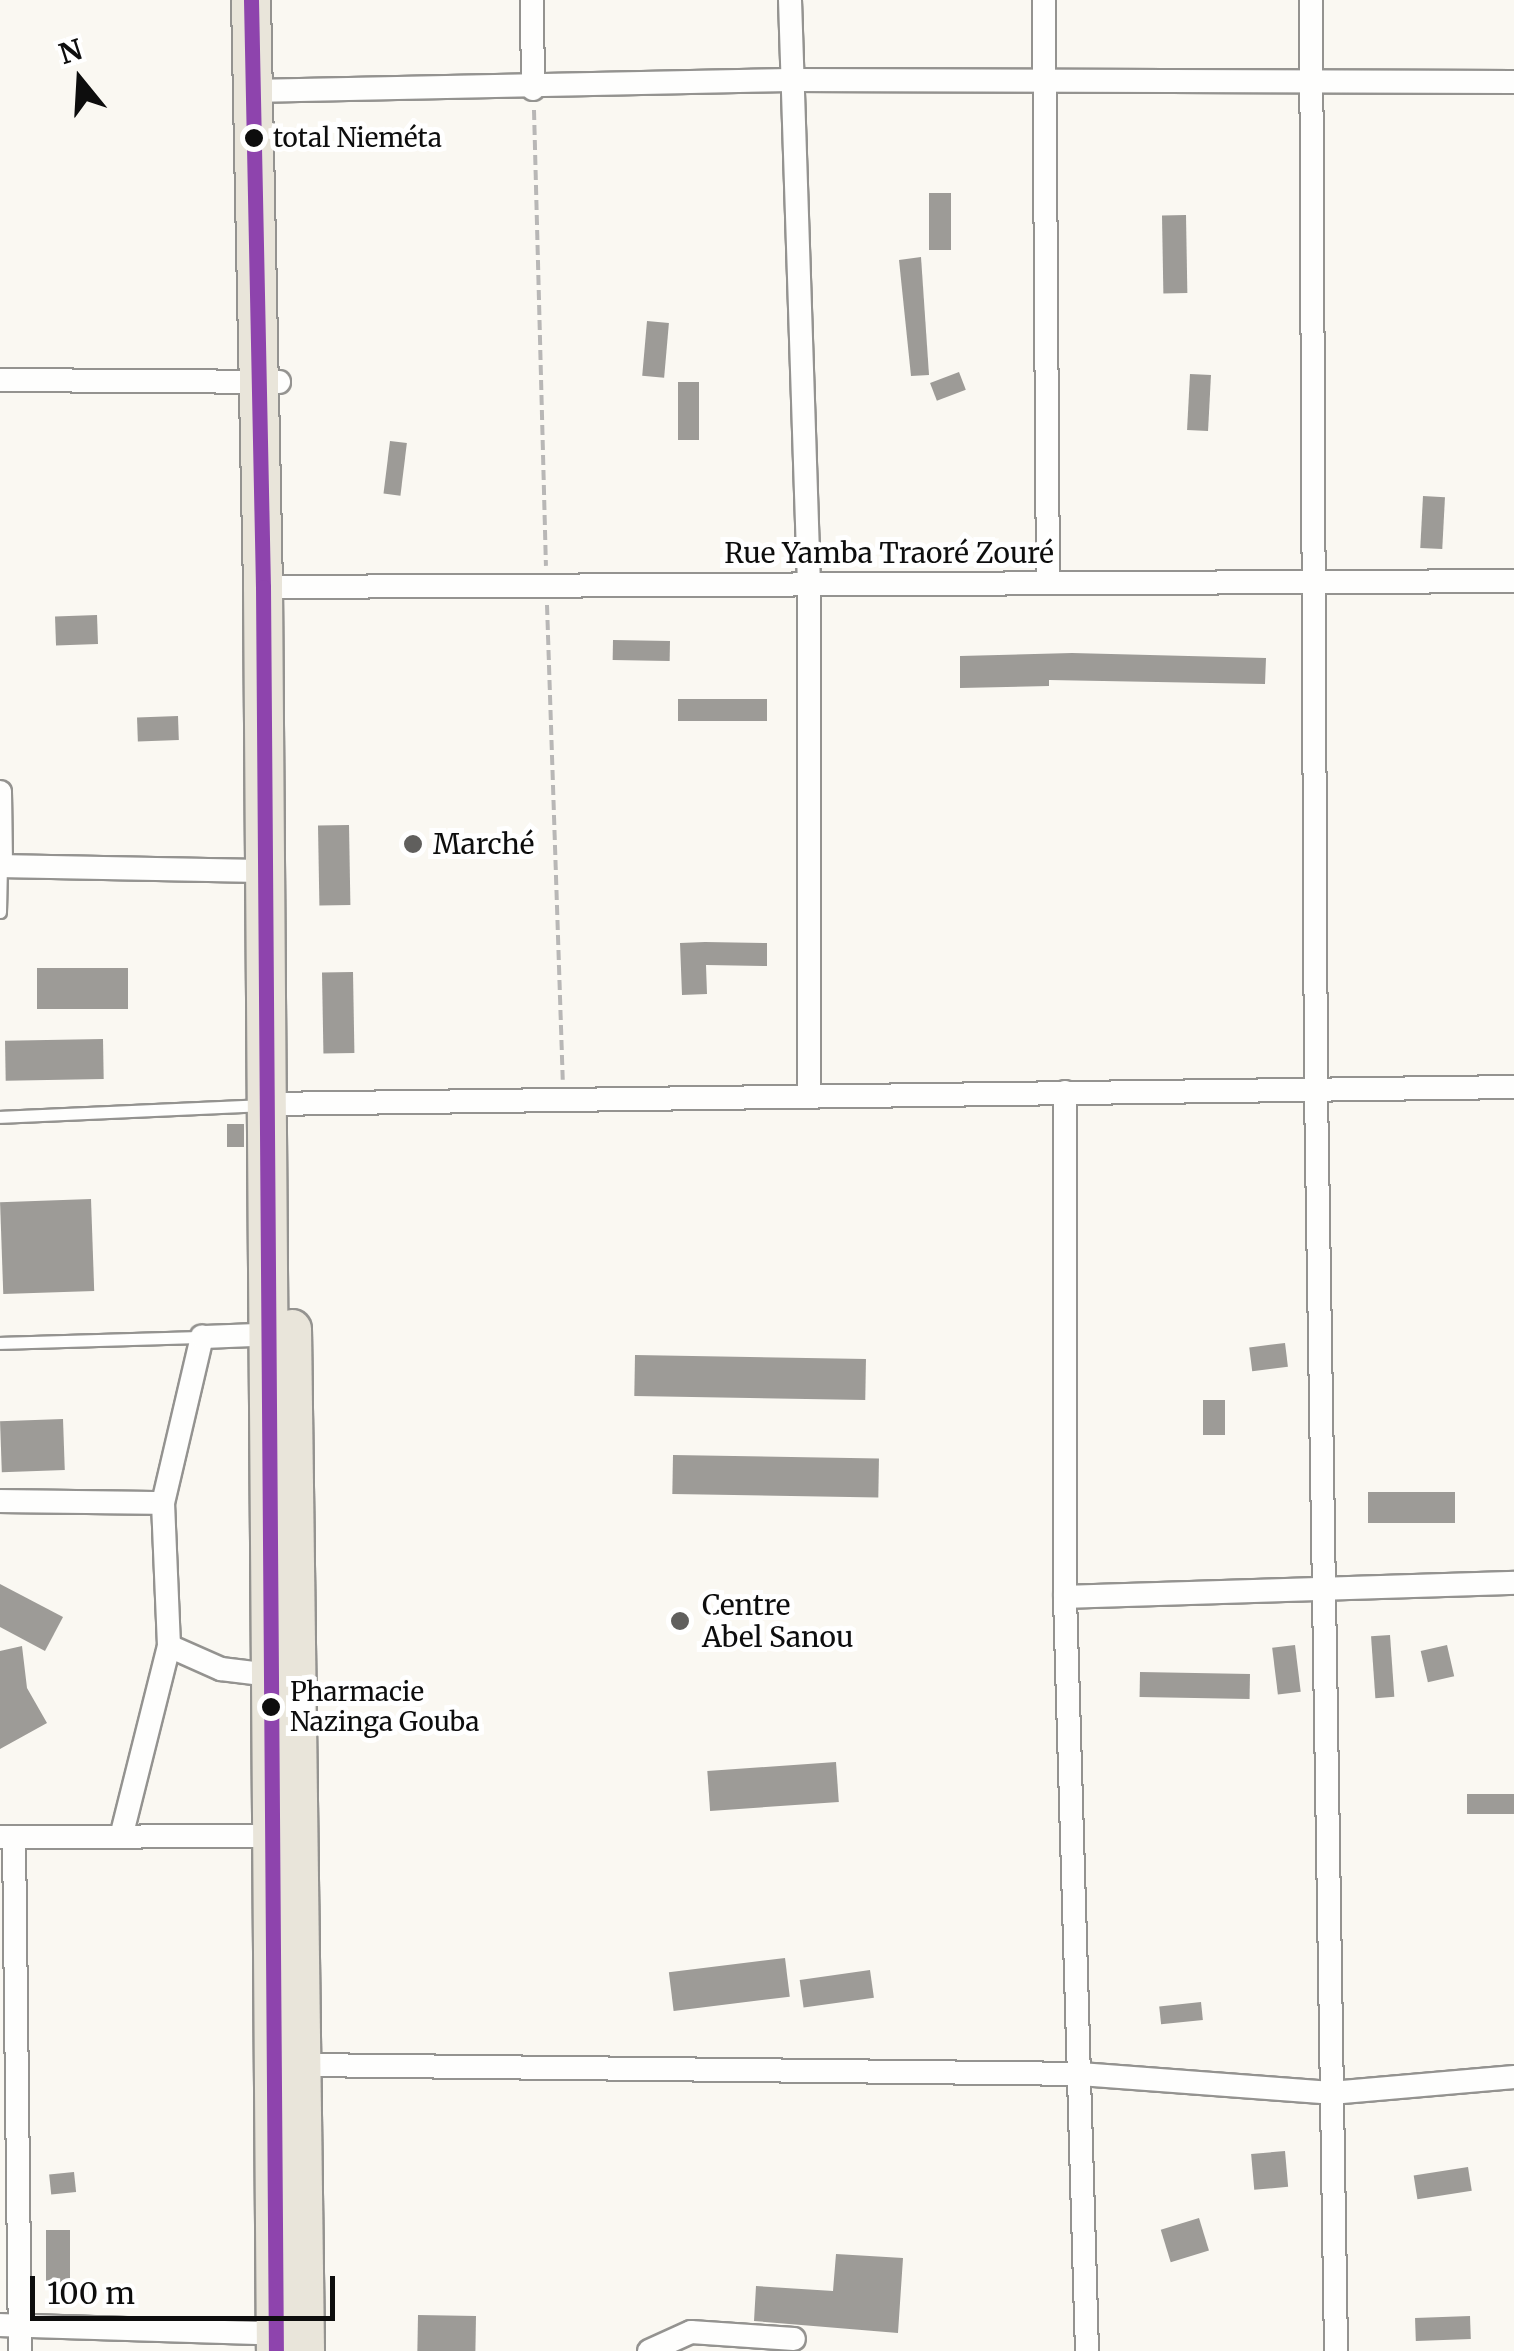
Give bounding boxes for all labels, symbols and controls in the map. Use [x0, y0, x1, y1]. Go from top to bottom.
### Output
north arrow [30, 30, 130, 130]
text: N [55, 31, 87, 72]
place label: total Nieméta [273, 122, 442, 154]
marker: total Nieméta [244, 128, 264, 148]
street label: Rue Yamba Traoré Zouré [724, 536, 1054, 570]
place label: Marché [433, 827, 534, 861]
marker: Marché [402, 833, 424, 855]
place label: Centre Abel Sanou [702, 1588, 854, 1654]
marker: Centre Abel Sanou [667, 1608, 693, 1634]
place label: Pharmacie Nazinga Gouba [290, 1676, 479, 1738]
marker: Pharmacie Nazinga Gouba [261, 1697, 281, 1717]
scale bar [35, 2256, 340, 2318]
text: 100 m [47, 2274, 135, 2312]

